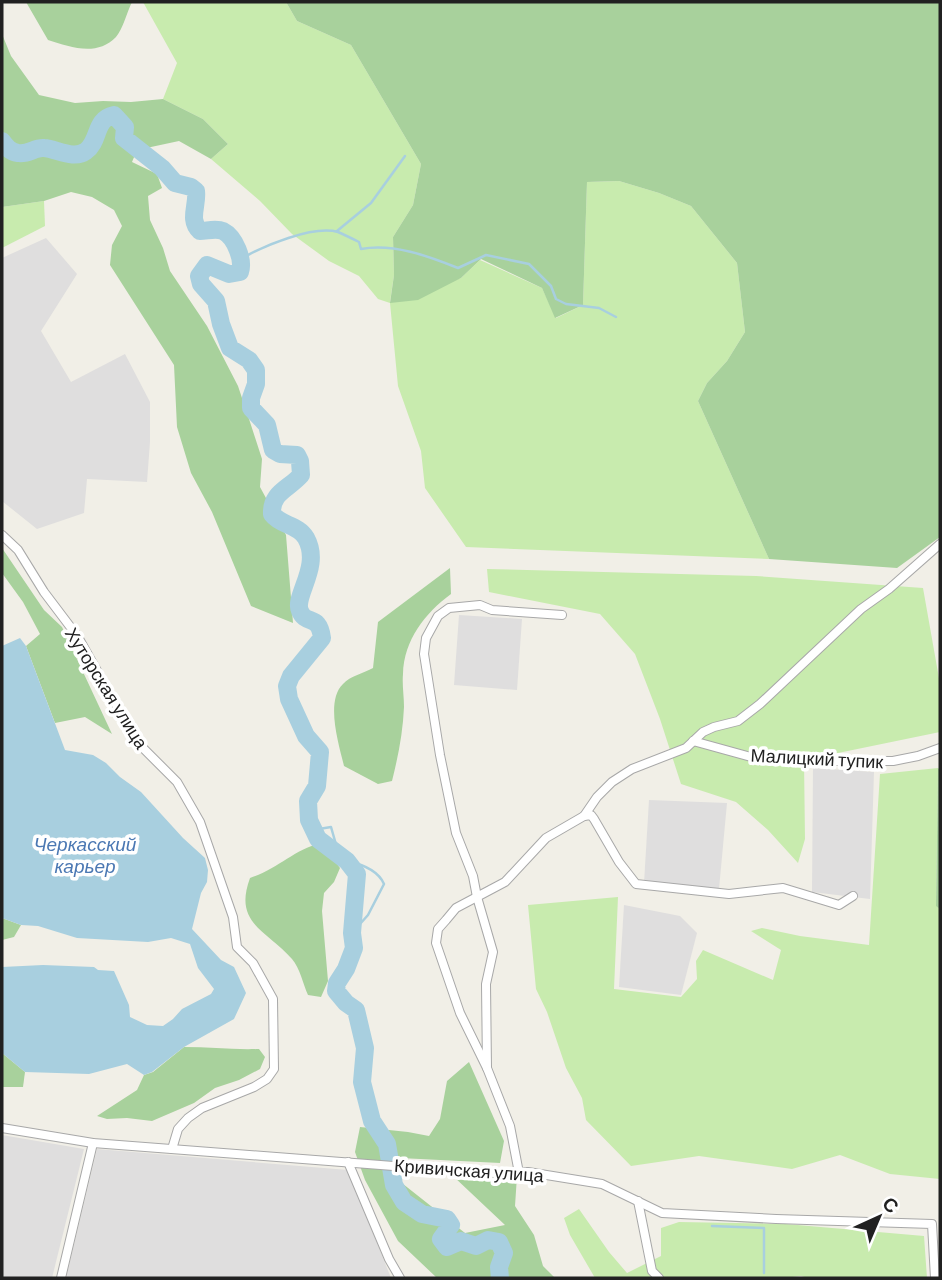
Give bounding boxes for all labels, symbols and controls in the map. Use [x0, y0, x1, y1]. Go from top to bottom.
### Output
street label: Хуторская улица [61, 623, 154, 754]
street label: Малицкий тупик [750, 744, 884, 772]
water label: Черкасский карьер [34, 832, 137, 877]
street label: Кривичская улица [394, 1154, 545, 1186]
north arrow [844, 1182, 914, 1252]
text: С [878, 1191, 904, 1218]

